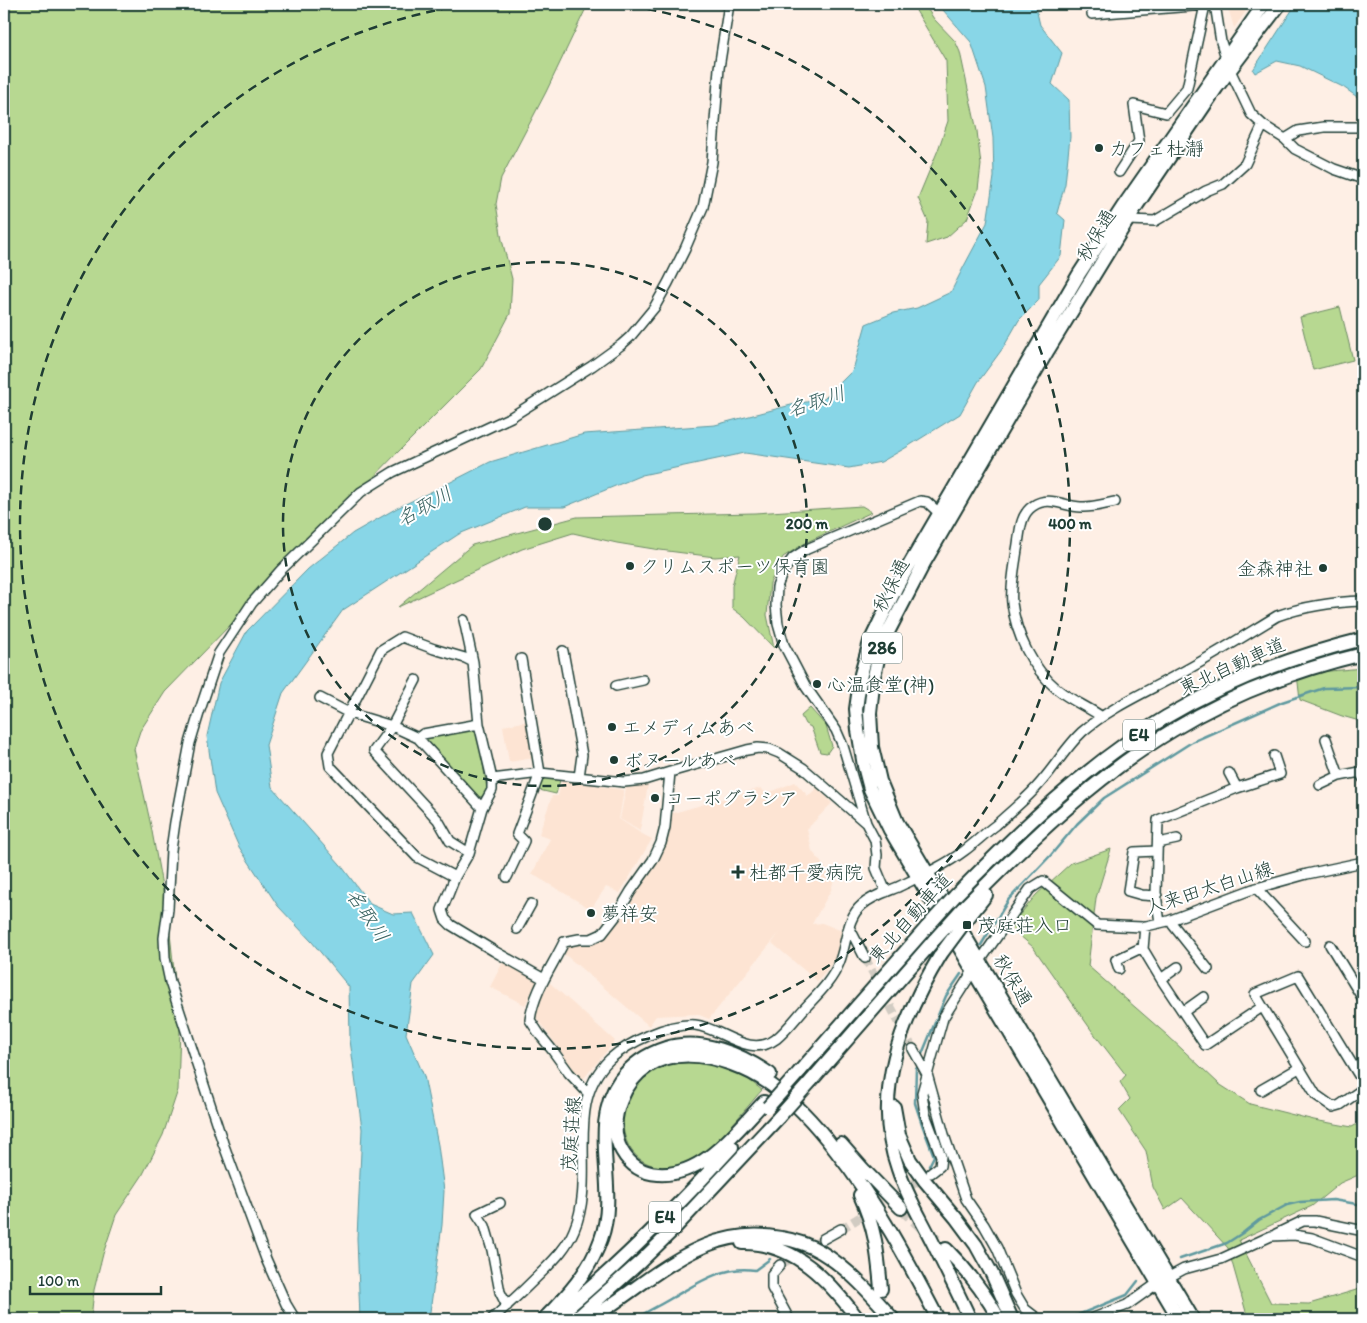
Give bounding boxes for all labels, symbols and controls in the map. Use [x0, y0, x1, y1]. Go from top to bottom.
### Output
place label: カフェ杜瀞 [1109, 137, 1204, 160]
marker: カフェ杜瀞 [1093, 142, 1105, 154]
street label: 秋保通 [1071, 205, 1121, 265]
water label: 名取川 [784, 380, 848, 422]
water label: 名取川 [392, 481, 456, 531]
centre of rings [536, 515, 554, 533]
text: 200 m [786, 515, 829, 533]
text: 400 m [1048, 515, 1092, 533]
street label: 秋保通 [868, 554, 914, 616]
place label: クリムスポーツ保育園 [640, 555, 830, 578]
place label: 金森神社 [1237, 557, 1313, 580]
marker: クリムスポーツ保育園 [624, 560, 636, 572]
marker: 金森神社 [1317, 562, 1329, 574]
road number: 286 [862, 632, 902, 664]
street label: 東北自動車道 [1175, 632, 1289, 700]
place label: 心温食堂(神) [827, 673, 934, 696]
marker: 心温食堂(神) [811, 678, 823, 690]
place label: エメディムあべ [622, 716, 755, 739]
road number: E4 [1123, 720, 1155, 750]
marker: エメディムあべ [606, 721, 618, 733]
place label: ボヌールあべ [624, 749, 737, 772]
marker: ボヌールあべ [608, 754, 620, 766]
place label: コーポグラシア [665, 787, 798, 810]
marker: コーポグラシア [649, 792, 661, 804]
street label: 人来田太白山線 [1142, 857, 1276, 919]
place label: 杜都千愛病院 [749, 861, 863, 884]
marker: 杜都千愛病院 [731, 865, 745, 879]
street label: 東北自動車道 [863, 868, 957, 968]
water label: 名取川 [341, 883, 395, 947]
place label: 夢祥安 [601, 902, 658, 925]
marker: 夢祥安 [585, 907, 597, 919]
place label: 茂庭荘入口 [977, 914, 1072, 937]
marker: 茂庭荘入口 [961, 919, 973, 931]
street label: 秋保通 [988, 950, 1038, 1010]
street label: 茂庭荘線 [557, 1095, 585, 1173]
road number: E4 [649, 1202, 681, 1232]
scale bar [30, 1263, 161, 1295]
text: 100 m [38, 1272, 80, 1290]

